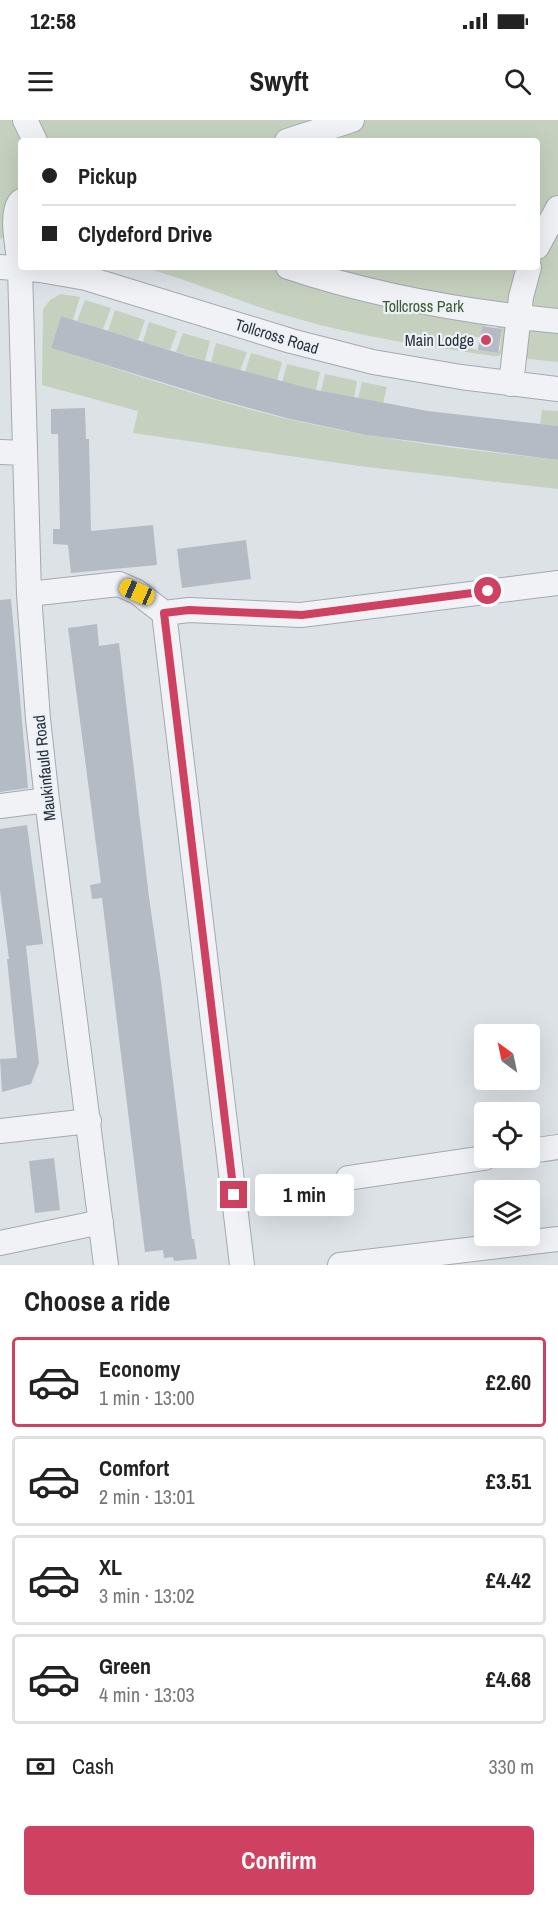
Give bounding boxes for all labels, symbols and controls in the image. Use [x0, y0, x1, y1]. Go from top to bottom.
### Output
text: 12:58 [30, 6, 76, 36]
text: Swyft [249, 63, 309, 99]
icon: menu [24, 65, 57, 98]
icon: search [501, 65, 534, 98]
text: Pickup [78, 161, 137, 191]
text: Clydeford Drive [78, 219, 212, 249]
park label: Tollcross Park [382, 295, 464, 317]
street label: Tollcross Road [233, 313, 321, 359]
place label: Main Lodge [405, 329, 474, 351]
marker: Main Lodge [479, 333, 493, 347]
car [117, 576, 157, 608]
route start [474, 577, 501, 604]
street label: Maukinfauld Road [27, 714, 61, 822]
north arrow [474, 1024, 540, 1090]
map controls [474, 1024, 540, 1246]
button: locate [474, 1102, 540, 1168]
callout: 1 min [255, 1174, 354, 1216]
button: layers [474, 1180, 540, 1246]
route end [220, 1181, 247, 1208]
text: 1 min [283, 1181, 326, 1208]
text: Choose a ride [24, 1283, 170, 1319]
text: Economy [99, 1354, 180, 1384]
icon: car [27, 1355, 81, 1409]
text: £2.60 [486, 1367, 531, 1397]
text: 1 min · 13:00 [99, 1384, 195, 1411]
text: Comfort [99, 1453, 169, 1483]
icon: car [27, 1454, 81, 1508]
text: £3.51 [486, 1466, 531, 1496]
text: 2 min · 13:01 [99, 1483, 195, 1510]
text: XL [99, 1552, 122, 1582]
icon: car [27, 1553, 81, 1607]
text: £4.42 [486, 1565, 531, 1595]
text: 3 min · 13:02 [99, 1582, 195, 1609]
text: Green [99, 1651, 151, 1681]
icon: car [27, 1652, 81, 1706]
text: £4.68 [486, 1664, 531, 1694]
text: 4 min · 13:03 [99, 1681, 195, 1708]
icon: cash [24, 1750, 57, 1783]
text: Cash [72, 1751, 114, 1781]
text: 330 m [488, 1753, 534, 1780]
button: Confirm [24, 1826, 534, 1895]

